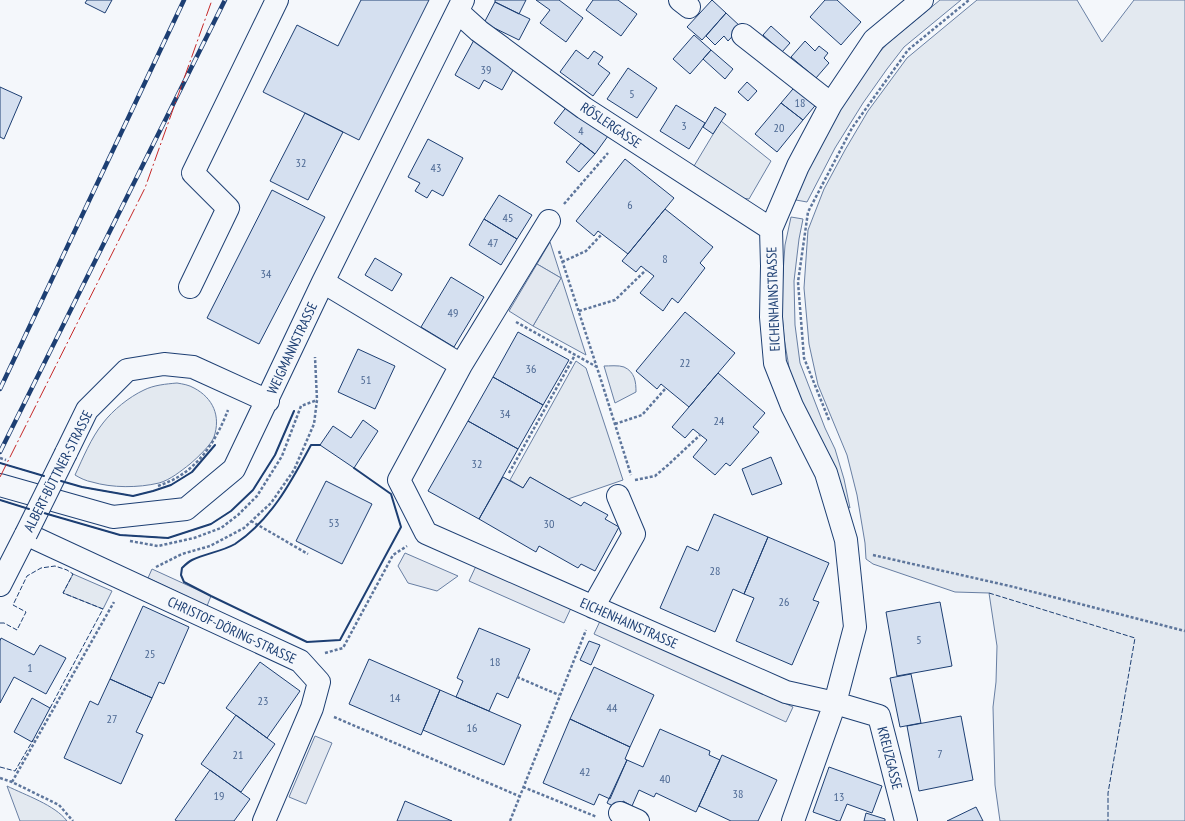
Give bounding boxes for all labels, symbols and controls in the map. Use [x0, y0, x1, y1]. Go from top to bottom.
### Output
house number: 39 [481, 62, 491, 77]
house number: 5 [629, 86, 635, 101]
house number: 18 [795, 95, 805, 110]
street label: RÖSLERGASSE [577, 98, 645, 152]
house number: 3 [681, 118, 687, 133]
house number: 20 [774, 120, 784, 135]
house number: 4 [578, 123, 584, 138]
house number: 32 [296, 155, 306, 170]
house number: 43 [431, 160, 441, 175]
house number: 6 [627, 197, 633, 212]
house number: 45 [503, 210, 513, 225]
house number: 47 [488, 235, 498, 250]
street label: EICHENHAINSTRASSE [762, 246, 784, 352]
house number: 8 [662, 251, 668, 266]
house number: 34 [261, 266, 272, 281]
street label: WEIGMANNSTRASSE [263, 299, 321, 397]
house number: 49 [448, 305, 458, 320]
house number: 22 [680, 355, 690, 370]
house number: 36 [526, 361, 536, 376]
house number: 51 [361, 372, 371, 387]
house number: 34 [500, 406, 511, 421]
street label: ALBERT-BÜTTNER-STRASSE [20, 407, 96, 535]
house number: 24 [714, 413, 725, 428]
house number: 32 [472, 456, 482, 471]
house number: 53 [329, 515, 339, 530]
house number: 30 [544, 516, 554, 531]
house number: 28 [710, 563, 720, 578]
street label: CHRISTOF-DÖRING-STRASSE [165, 592, 299, 668]
street label: EICHENHAINSTRASSE [577, 593, 681, 653]
house number: 26 [779, 594, 789, 609]
house number: 5 [916, 632, 922, 647]
house number: 25 [145, 646, 155, 661]
house number: 18 [490, 654, 500, 669]
house number: 1 [27, 660, 33, 675]
house number: 14 [390, 690, 401, 705]
house number: 23 [258, 693, 268, 708]
house number: 44 [607, 700, 618, 715]
house number: 27 [107, 711, 117, 726]
house number: 16 [467, 720, 477, 735]
street label: KREUZGASSE [873, 725, 907, 791]
house number: 7 [937, 746, 943, 761]
house number: 21 [233, 747, 243, 762]
house number: 42 [580, 764, 590, 779]
house number: 40 [660, 771, 670, 786]
house number: 38 [733, 786, 743, 801]
house number: 19 [214, 788, 224, 803]
house number: 13 [834, 789, 844, 804]

